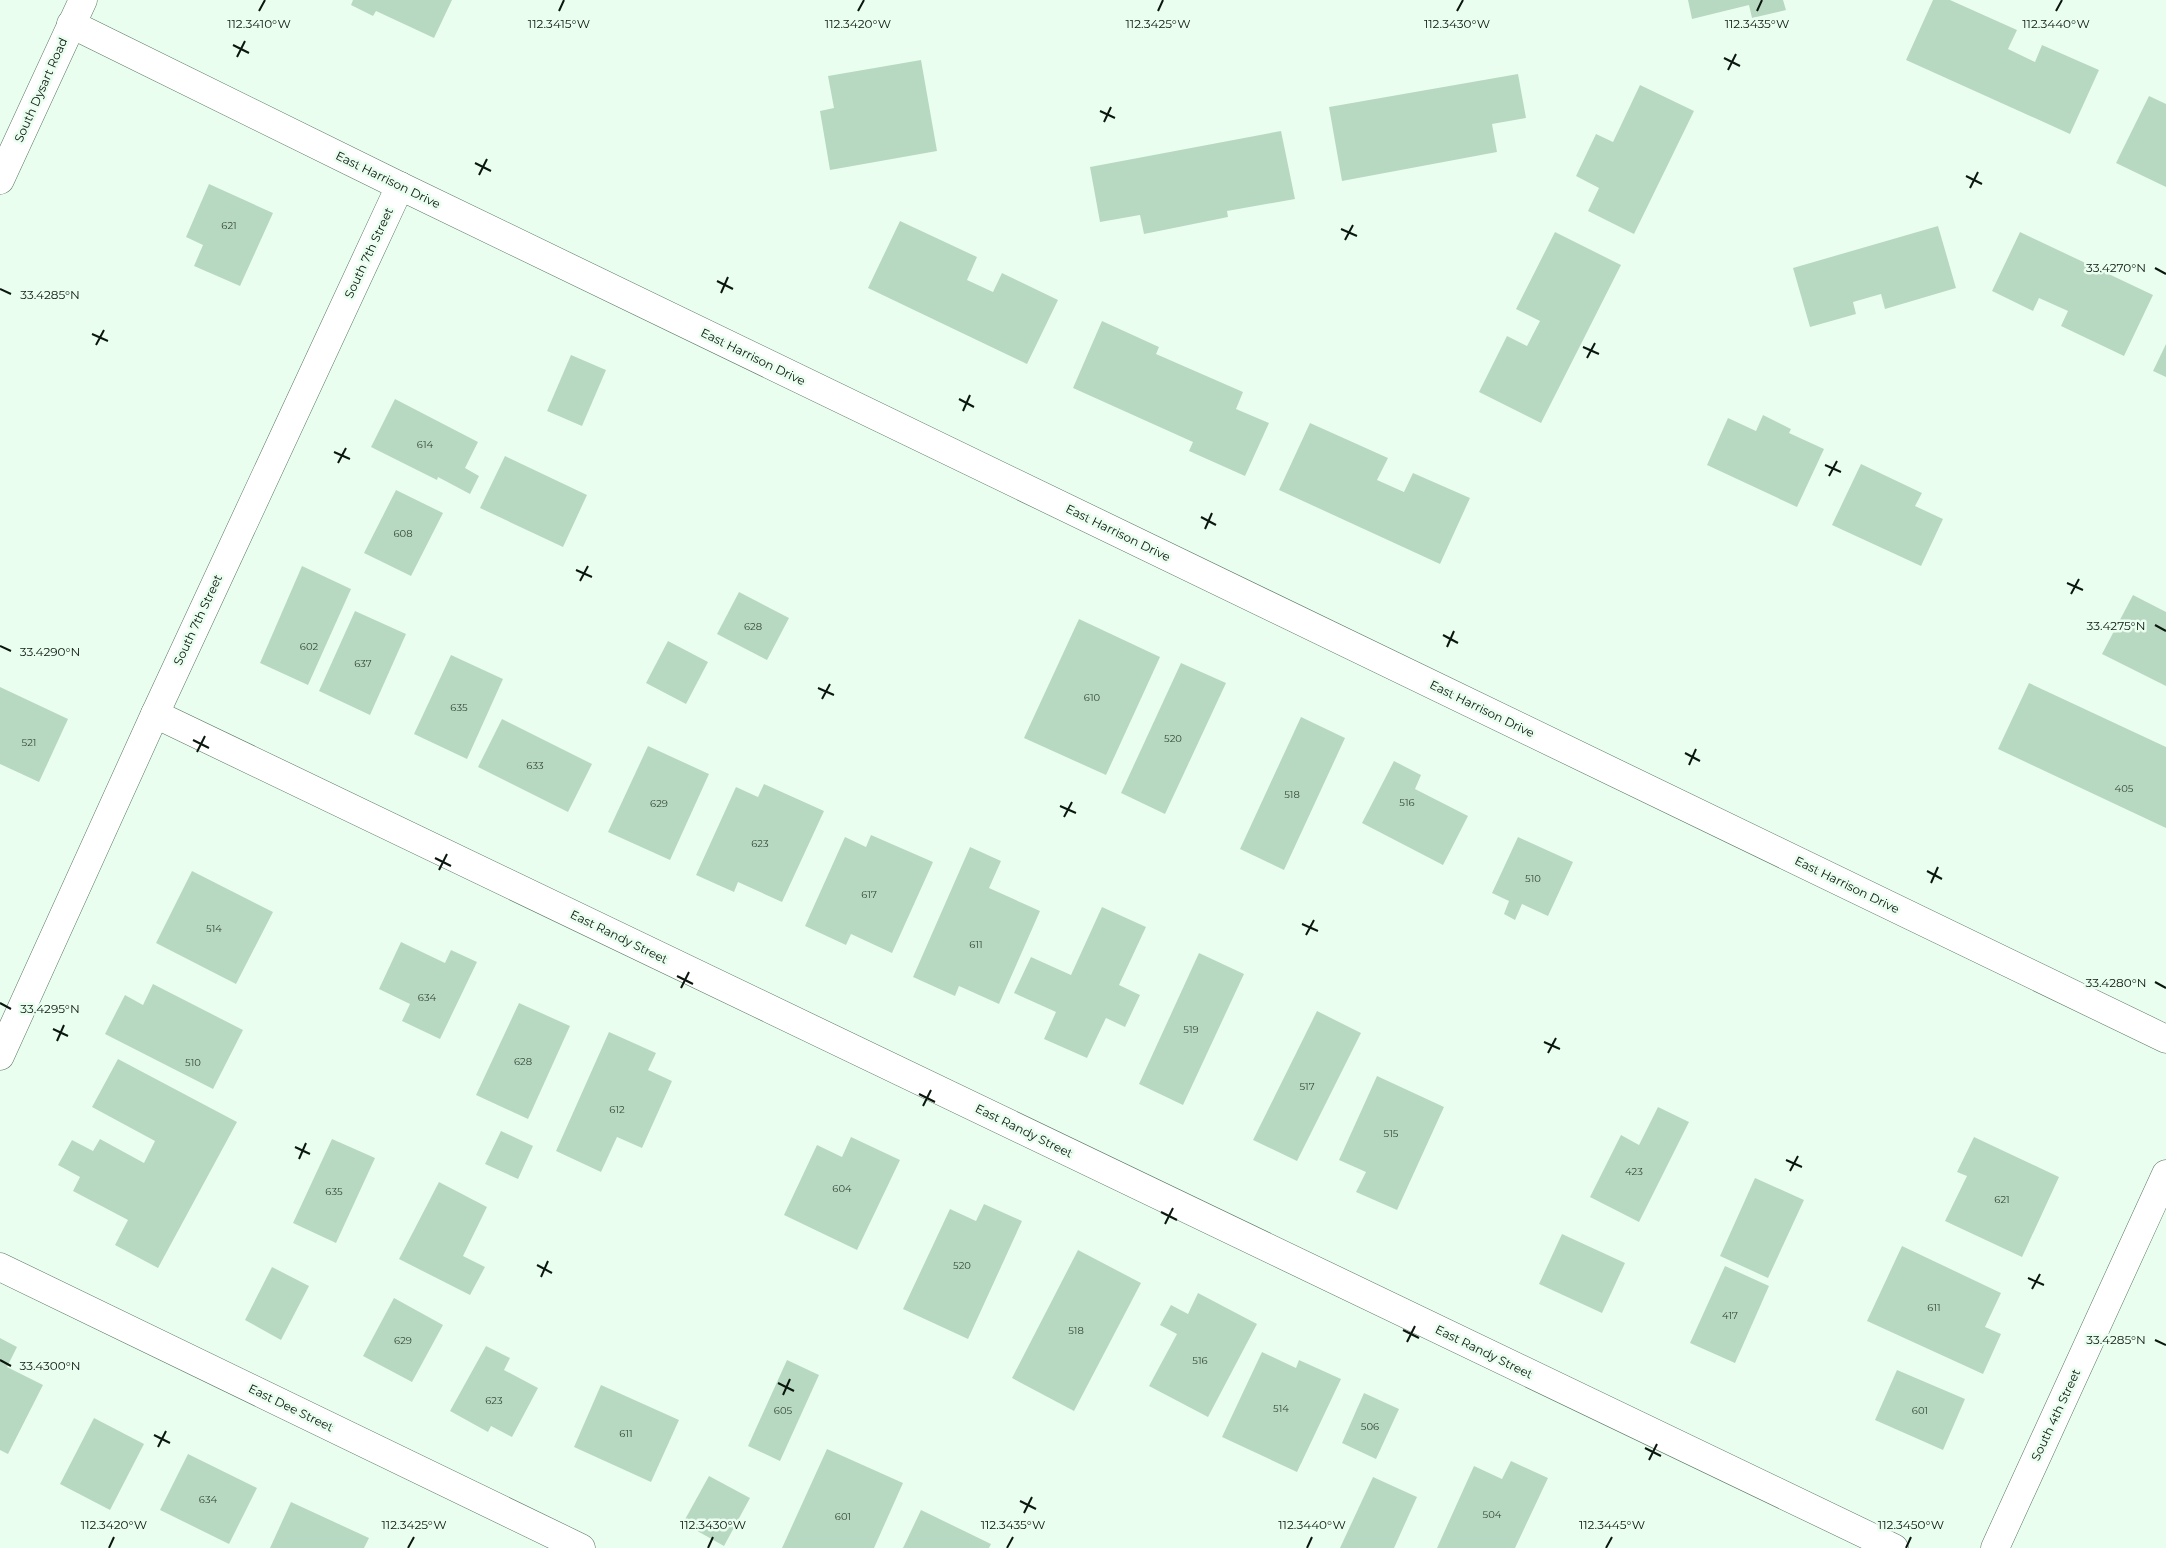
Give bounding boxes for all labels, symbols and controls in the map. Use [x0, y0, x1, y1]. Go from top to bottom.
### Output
text: 112.3410°W [227, 16, 291, 31]
text: 112.3415°W [528, 16, 590, 31]
text: 112.3420°W [825, 16, 891, 31]
text: 112.3425°W [1125, 16, 1191, 31]
text: 112.3430°W [1424, 16, 1490, 31]
text: 112.3435°W [1725, 16, 1789, 31]
text: 112.3440°W [2022, 16, 2090, 31]
street label: South Dysart Road [11, 35, 70, 144]
street label: East Harrison Drive [333, 148, 443, 211]
street label: South 7th Street [341, 205, 396, 301]
house number: 621 [221, 219, 237, 232]
text: 33.4270°N [2086, 260, 2146, 275]
text: 33.4285°N [20, 287, 80, 302]
street label: East Harrison Drive [698, 325, 808, 388]
house number: 614 [417, 438, 434, 451]
street label: East Harrison Drive [1063, 501, 1173, 564]
house number: 608 [393, 527, 413, 540]
street label: South 7th Street [170, 572, 225, 668]
text: 33.4275°N [2087, 618, 2145, 633]
house number: 628 [744, 620, 762, 633]
house number: 602 [300, 640, 319, 653]
text: 33.4290°N [20, 644, 80, 659]
house number: 637 [354, 657, 372, 670]
street label: East Harrison Drive [1427, 677, 1537, 740]
house number: 610 [1084, 691, 1101, 704]
house number: 635 [450, 701, 468, 714]
house number: 520 [1164, 732, 1182, 745]
house number: 521 [22, 736, 36, 749]
house number: 633 [526, 759, 544, 772]
house number: 405 [2115, 782, 2134, 795]
house number: 518 [1284, 788, 1300, 801]
house number: 516 [1399, 796, 1415, 809]
house number: 629 [650, 797, 668, 810]
house number: 623 [751, 837, 769, 850]
street label: East Harrison Drive [1792, 853, 1902, 916]
house number: 510 [1525, 872, 1541, 885]
house number: 617 [861, 888, 877, 901]
street label: East Randy Street [568, 906, 671, 967]
house number: 514 [206, 922, 222, 935]
house number: 611 [969, 938, 983, 951]
text: 33.4280°N [2085, 975, 2147, 990]
house number: 634 [418, 991, 437, 1004]
text: 33.4295°N [20, 1001, 80, 1016]
house number: 519 [1183, 1023, 1199, 1036]
house number: 628 [514, 1055, 532, 1068]
house number: 510 [185, 1056, 201, 1069]
house number: 517 [1299, 1080, 1315, 1093]
street label: East Randy Street [973, 1100, 1076, 1161]
house number: 612 [609, 1103, 625, 1116]
house number: 515 [1384, 1127, 1399, 1140]
house number: 423 [1625, 1165, 1643, 1178]
house number: 604 [832, 1182, 852, 1195]
house number: 635 [325, 1185, 343, 1198]
house number: 621 [1994, 1193, 2010, 1206]
house number: 520 [953, 1259, 971, 1272]
house number: 611 [1927, 1301, 1941, 1314]
house number: 417 [1722, 1309, 1738, 1322]
street label: East Randy Street [1433, 1321, 1536, 1382]
house number: 518 [1068, 1324, 1084, 1337]
text: 33.4285°N [2086, 1332, 2146, 1347]
house number: 629 [394, 1334, 412, 1347]
house number: 516 [1192, 1354, 1208, 1367]
text: 33.4300°N [19, 1358, 81, 1373]
street label: South 4th Street [2028, 1366, 2083, 1463]
street label: East Dee Street [246, 1380, 336, 1435]
house number: 623 [485, 1394, 503, 1407]
house number: 514 [1273, 1402, 1289, 1415]
house number: 605 [774, 1404, 793, 1417]
house number: 601 [1912, 1404, 1928, 1417]
house number: 506 [1361, 1420, 1379, 1433]
house number: 611 [619, 1427, 633, 1440]
house number: 634 [199, 1493, 218, 1506]
house number: 504 [1483, 1508, 1502, 1521]
house number: 601 [835, 1510, 851, 1523]
text: 112.3420°W [81, 1517, 147, 1532]
text: 112.3425°W [381, 1517, 447, 1532]
text: 112.3430°W [680, 1517, 746, 1532]
text: 112.3435°W [981, 1517, 1045, 1532]
text: 112.3440°W [1278, 1517, 1346, 1532]
text: 112.3445°W [1579, 1517, 1645, 1532]
text: 112.3450°W [1878, 1517, 1944, 1532]

